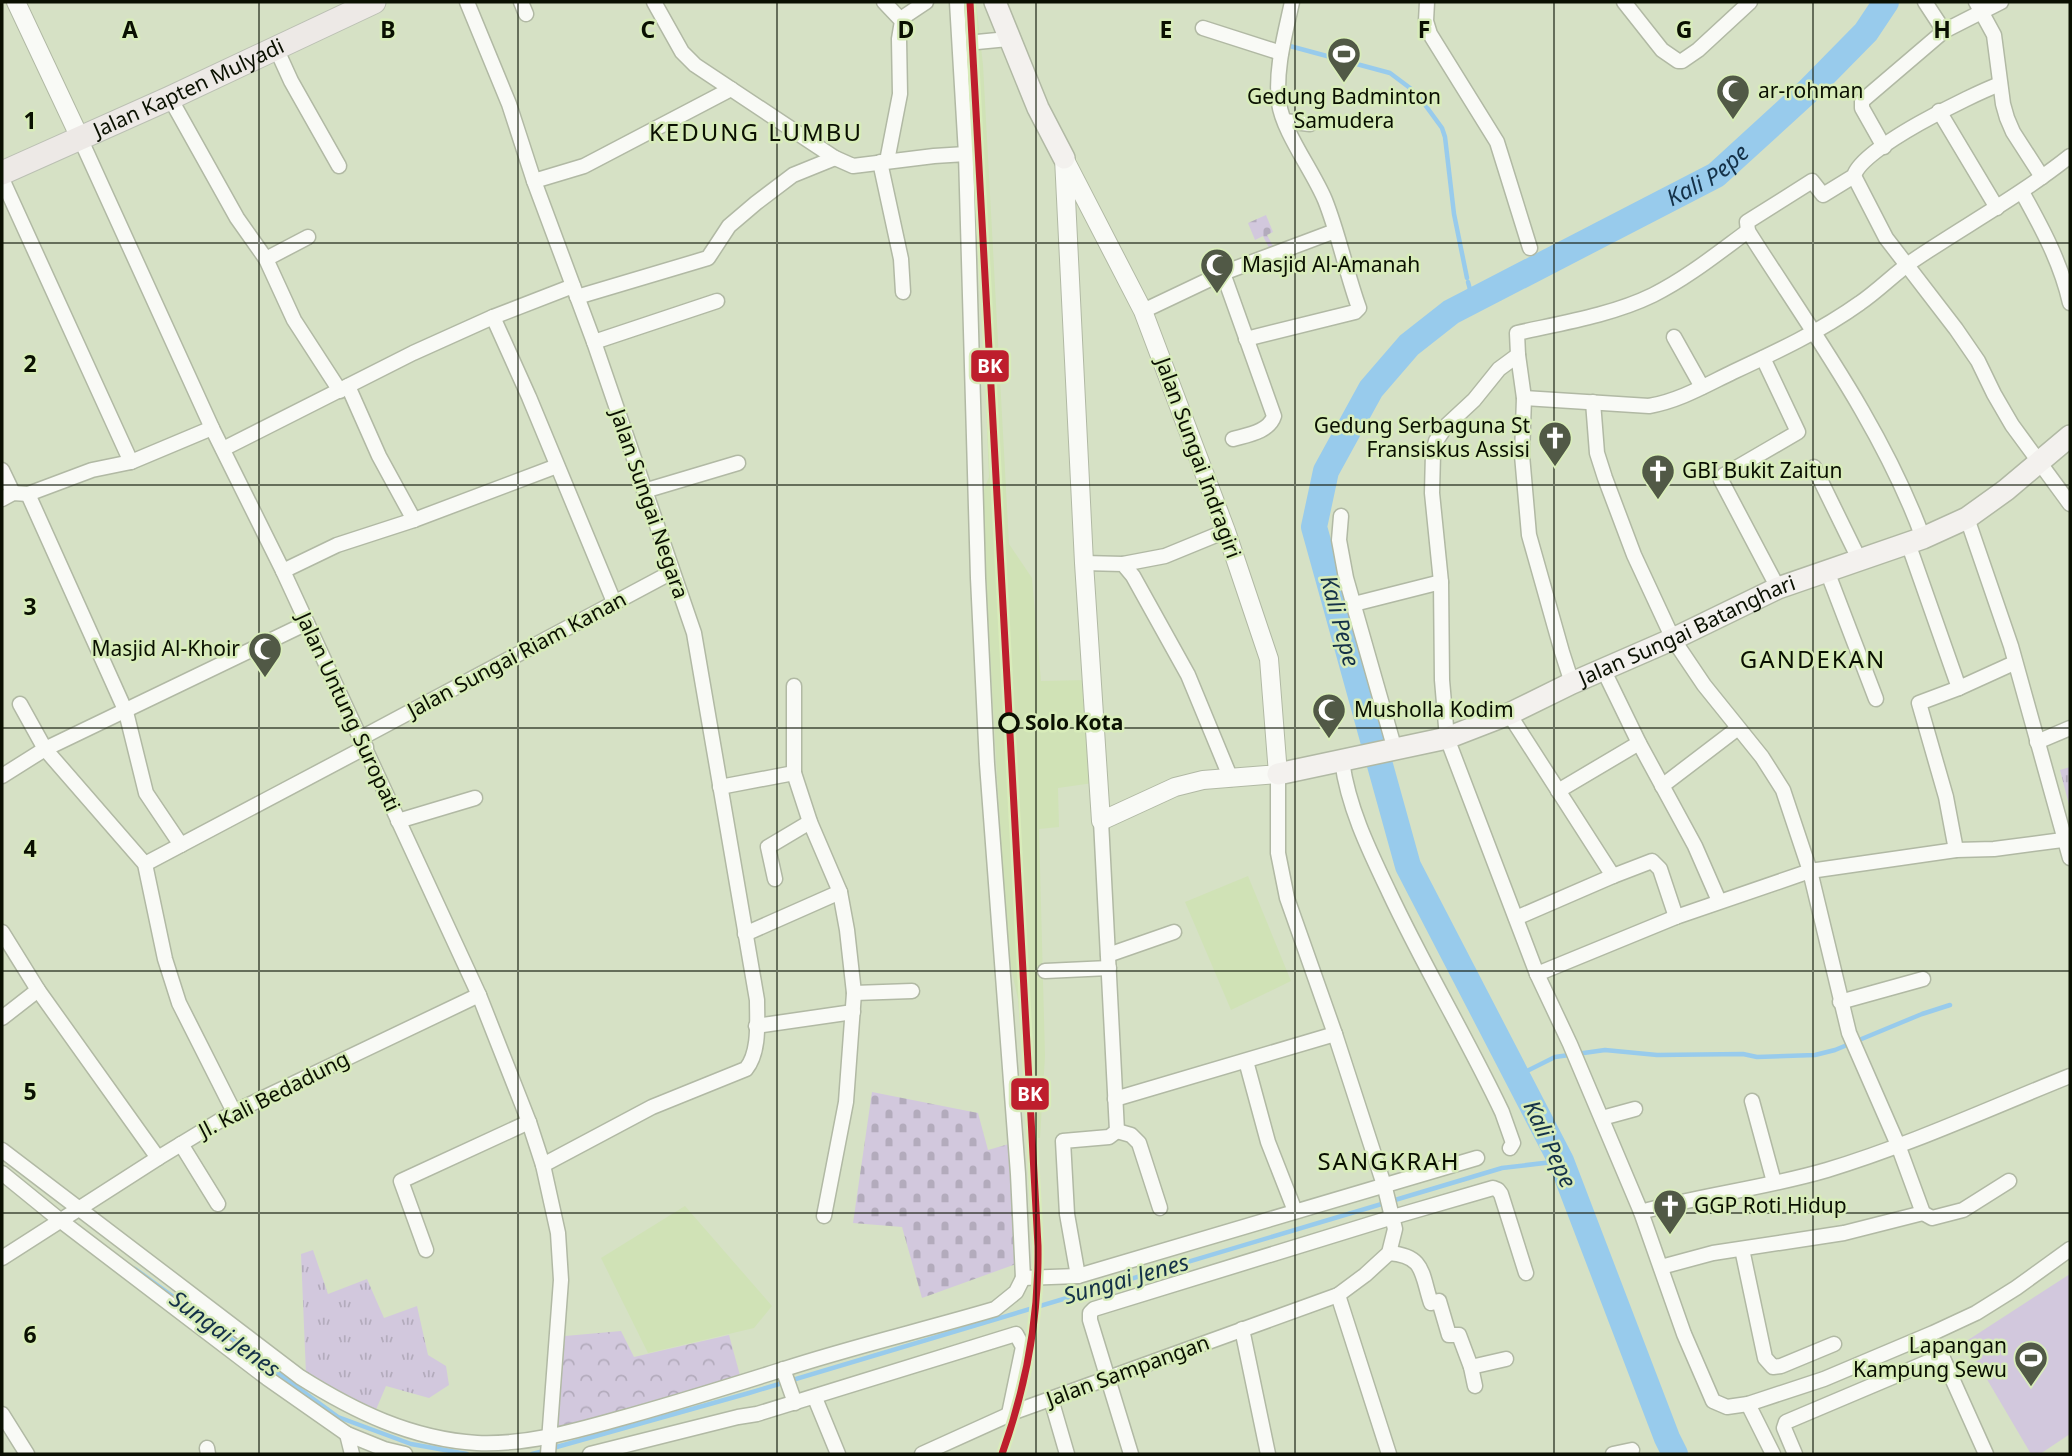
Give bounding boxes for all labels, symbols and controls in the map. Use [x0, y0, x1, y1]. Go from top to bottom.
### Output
text: A [122, 13, 138, 45]
text: B [380, 13, 396, 45]
text: C [641, 13, 656, 45]
text: D [898, 13, 914, 45]
text: E [1160, 13, 1172, 45]
text: F [1418, 13, 1430, 45]
text: G [1676, 13, 1692, 45]
text: H [1933, 13, 1951, 45]
street label: Jalan Kapten Mulyadi [87, 31, 288, 144]
sports icon: Gedung Badminton Samudera [1325, 35, 1363, 84]
mosque icon: ar-rohman [1714, 72, 1752, 121]
place label: ar-rohman [1758, 76, 1864, 104]
place label: Gedung Badminton Samudera [1247, 82, 1441, 134]
text: 1 [23, 104, 37, 136]
district label: KEDUNG LUMBU [649, 115, 863, 148]
water label: Kali Pepe [1660, 136, 1755, 213]
mosque icon: Masjid Al-Amanah [1198, 246, 1236, 295]
place label: Masjid Al-Amanah [1242, 250, 1420, 278]
text: 2 [23, 347, 37, 379]
line badge: BK [970, 349, 1010, 383]
street label: Jalan Sungai Indragiri [1149, 352, 1248, 562]
text: BK [977, 353, 1003, 379]
street label: Jalan Sungai Negara [604, 403, 696, 602]
place label: Gedung Serbaguna St Fransiskus Assisi [1314, 411, 1530, 463]
church icon: Gedung Serbaguna St Fransiskus Assisi [1536, 419, 1574, 468]
church icon: GBI Bukit Zaitun [1639, 452, 1677, 501]
place label: GBI Bukit Zaitun [1682, 456, 1843, 484]
street label: Jalan Sungai Batanghari [1572, 568, 1799, 692]
water label: Kali Pepe [1313, 572, 1368, 670]
street label: Jalan Sungai Riam Kanan [400, 584, 631, 725]
text: 3 [23, 590, 37, 622]
street label: Jalan Untung Suropati [290, 606, 407, 816]
mosque icon: Masjid Al-Khoir [246, 630, 284, 679]
place label: Masjid Al-Khoir [92, 634, 240, 662]
district label: GANDEKAN [1740, 642, 1886, 675]
mosque icon: Musholla Kodim [1310, 691, 1348, 740]
place label: Musholla Kodim [1354, 695, 1514, 723]
place label: Solo Kota [1025, 708, 1123, 736]
marker: Solo Kota [999, 713, 1019, 733]
text: 4 [23, 832, 37, 864]
street label: Jl. Kali Bedadung [192, 1044, 354, 1145]
text: 5 [23, 1075, 37, 1107]
line badge: BK [1010, 1077, 1050, 1111]
text: BK [1017, 1081, 1043, 1107]
water label: Kali Pepe [1517, 1095, 1585, 1193]
district label: SANGKRAH [1317, 1144, 1461, 1177]
church icon: GGP Roti Hidup [1651, 1187, 1689, 1236]
place label: GGP Roti Hidup [1694, 1191, 1847, 1219]
water label: Sungai Jenes [1059, 1245, 1192, 1311]
water label: Sungai Jenes [164, 1282, 287, 1384]
text: 6 [23, 1318, 37, 1350]
street label: Jalan Sampangan [1040, 1328, 1213, 1413]
place label: Lapangan Kampung Sewu [1853, 1331, 2007, 1383]
sports icon: Lapangan Kampung Sewu [2012, 1339, 2050, 1388]

